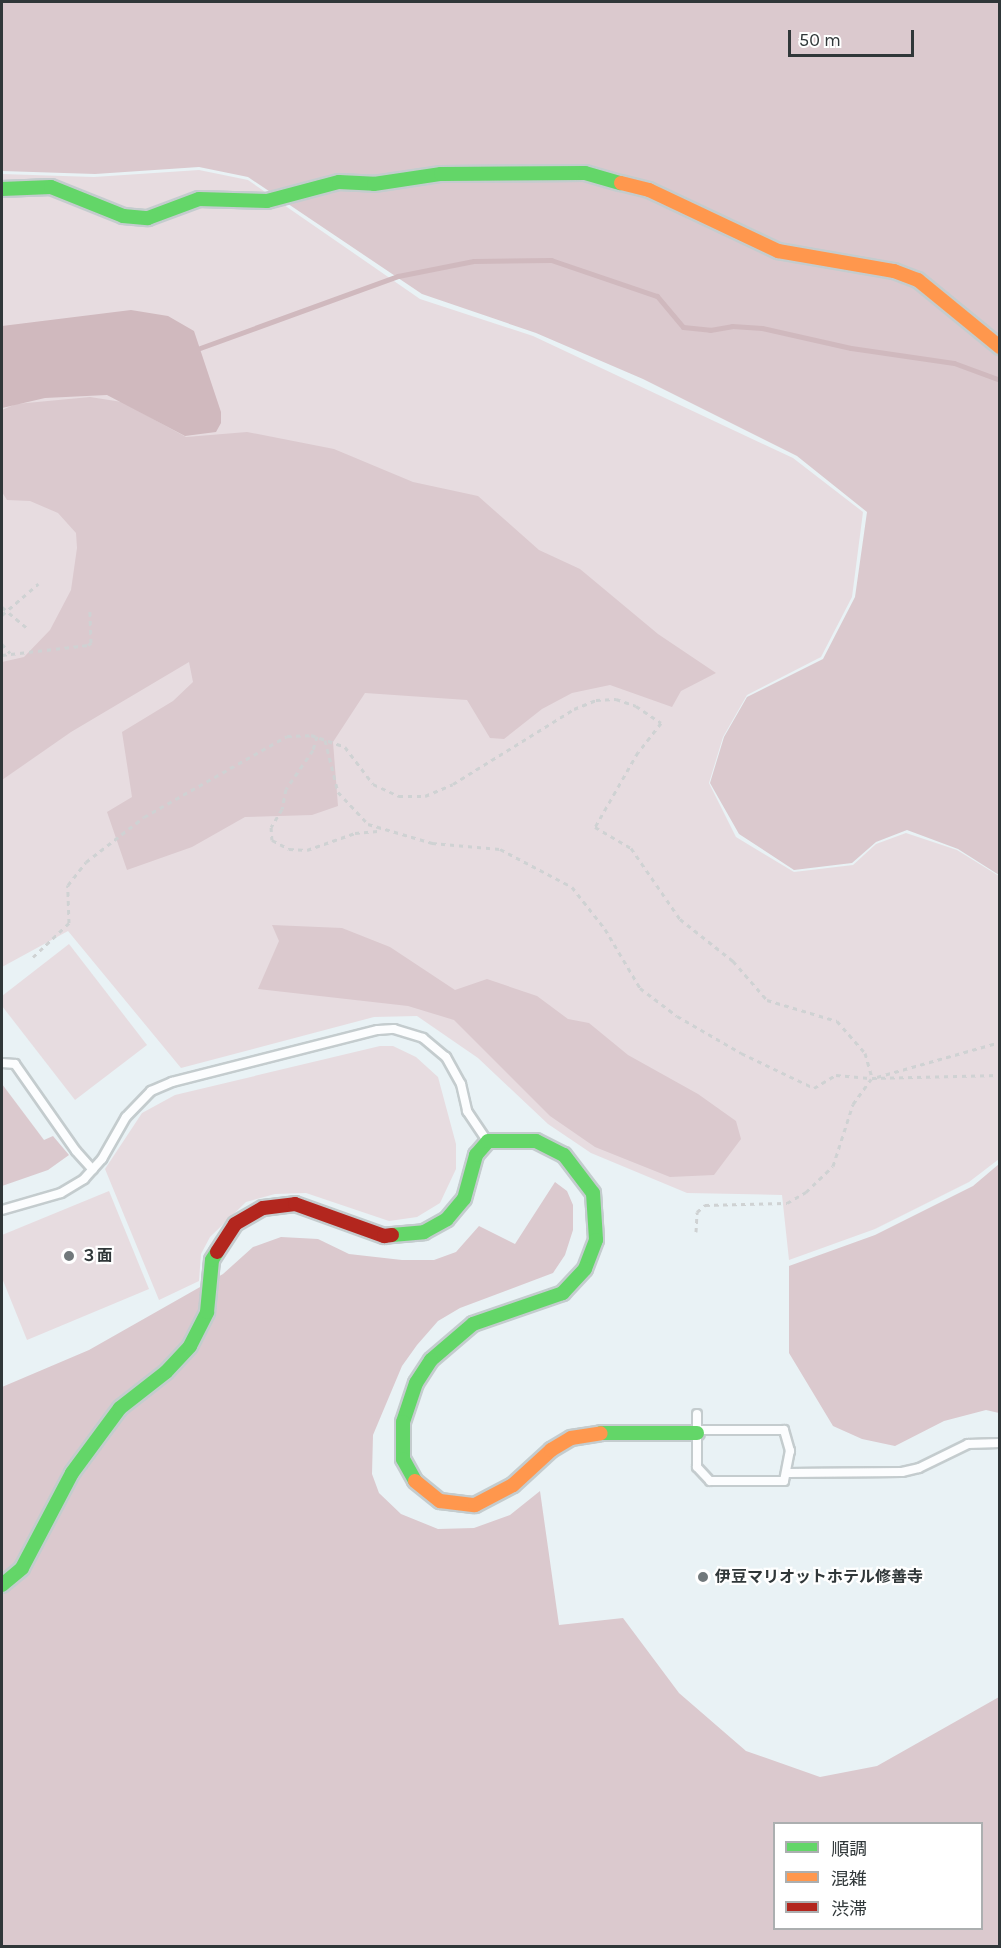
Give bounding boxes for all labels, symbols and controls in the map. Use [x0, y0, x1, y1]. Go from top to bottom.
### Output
scale bar [791, 18, 917, 56]
text: 50 m [799, 29, 841, 51]
place label: ３面 [81, 1246, 113, 1266]
marker: ３面 [62, 1249, 76, 1263]
place label: 伊豆マリオットホテル修善寺 [715, 1567, 923, 1587]
marker: 伊豆マリオットホテル修善寺 [696, 1570, 710, 1584]
legend [773, 1822, 983, 1930]
text: 順調 [831, 1838, 867, 1860]
text: 混雑 [831, 1868, 867, 1890]
text: 渋滞 [831, 1898, 867, 1920]

